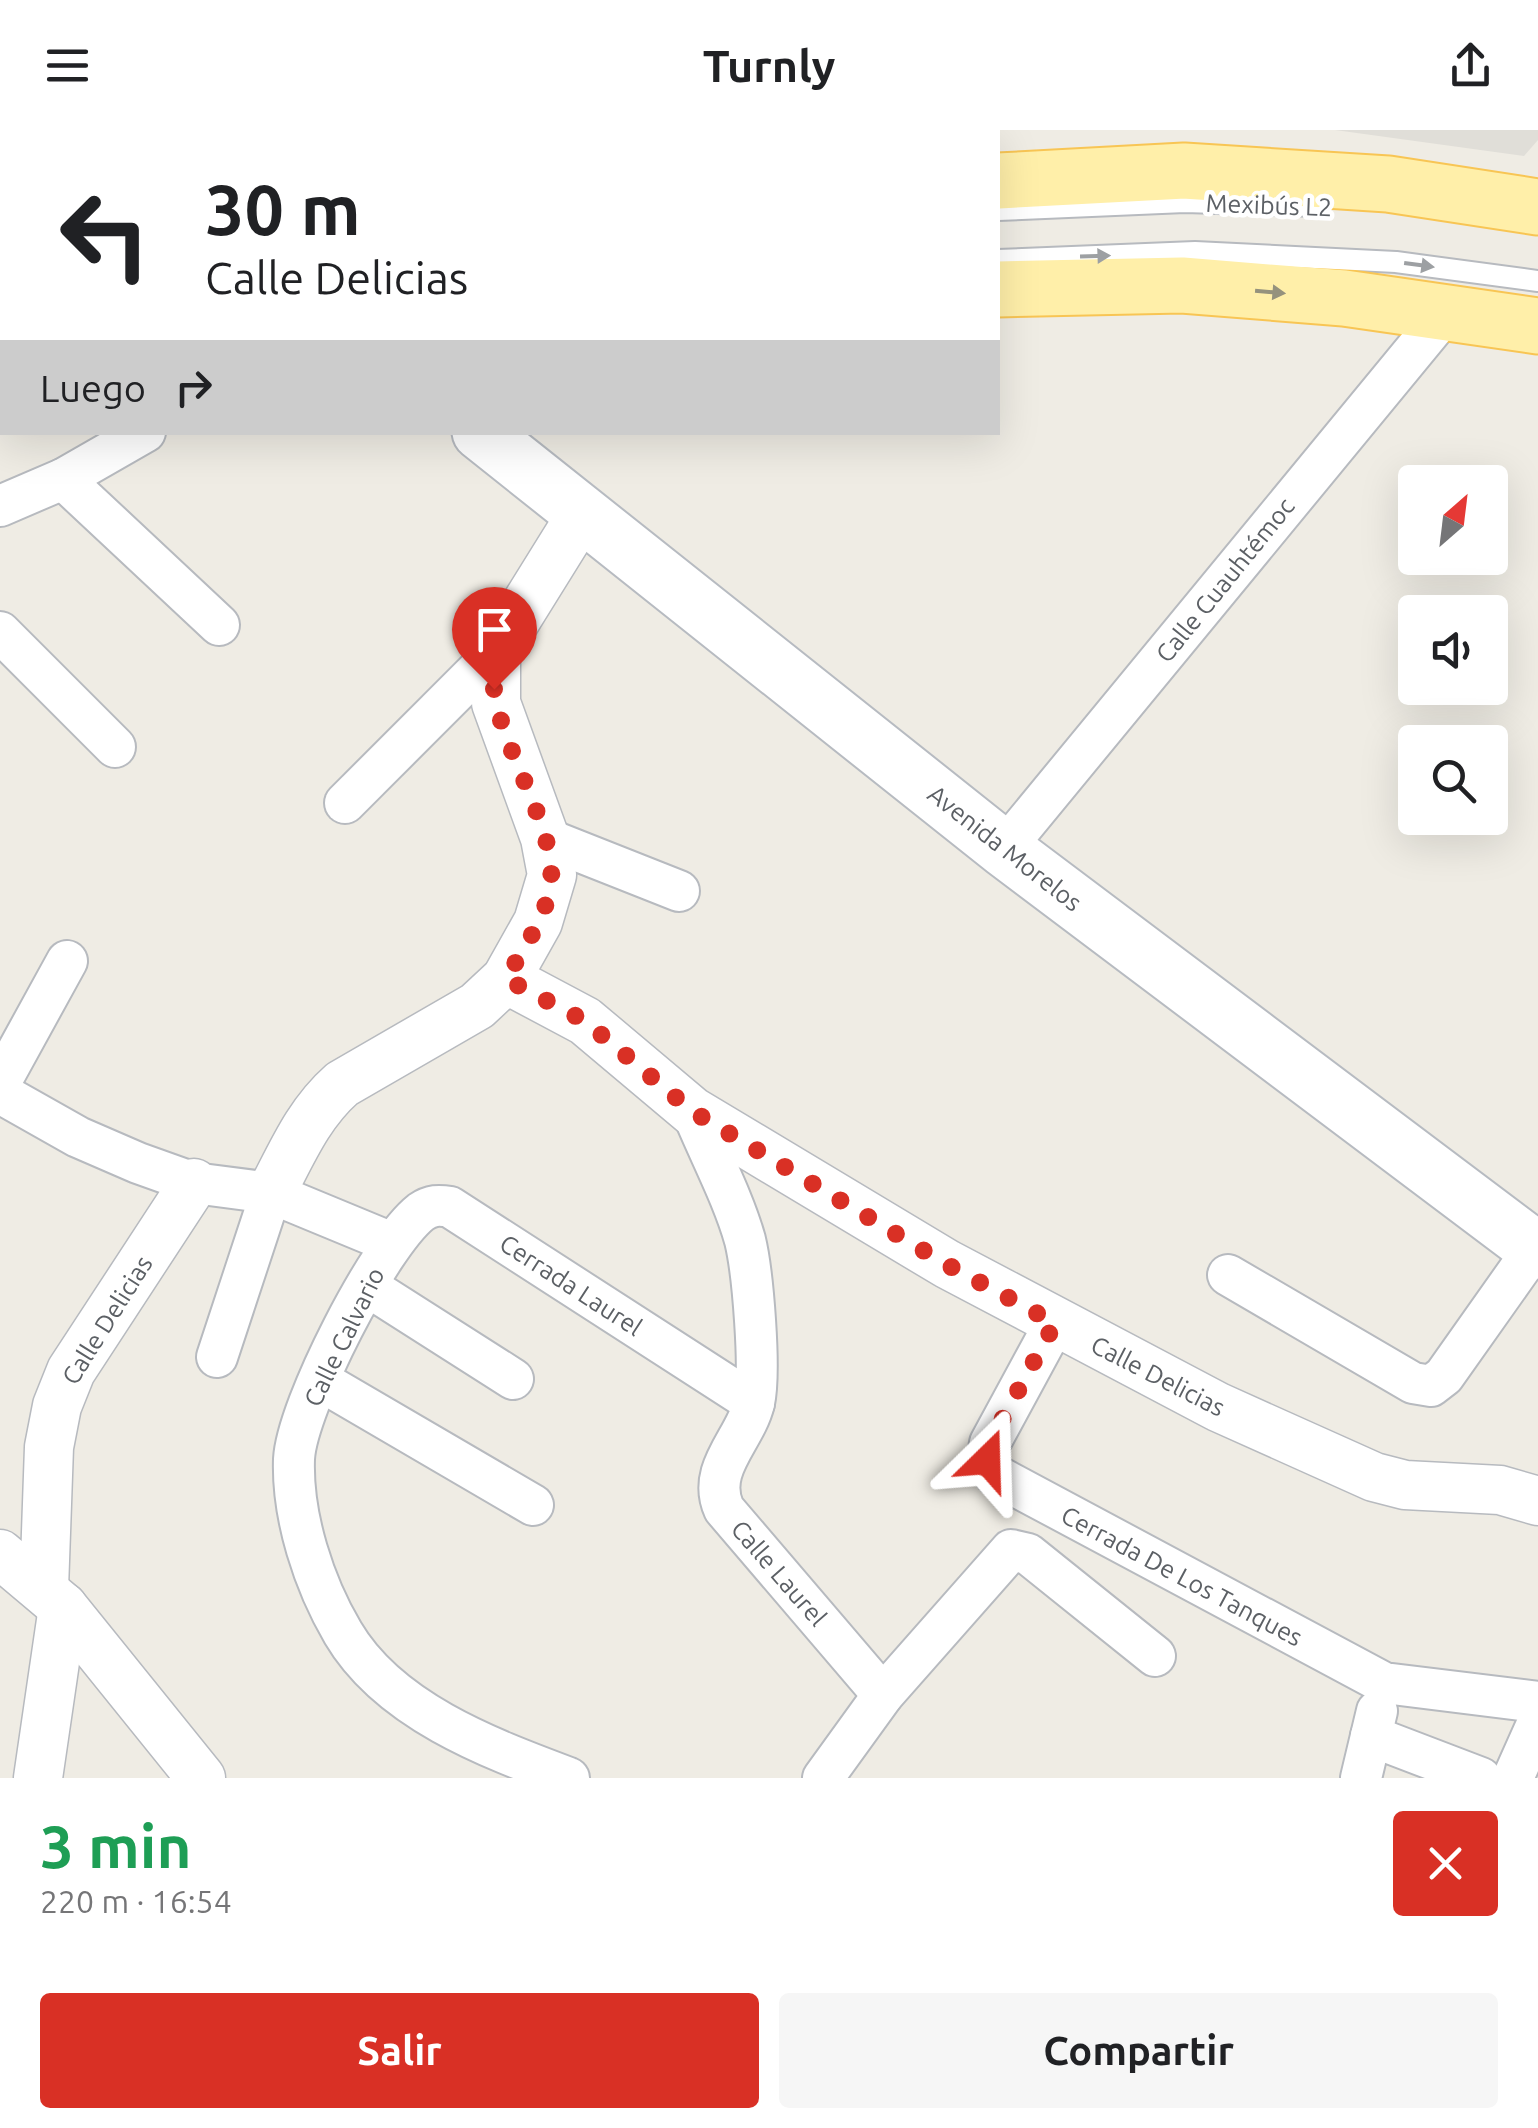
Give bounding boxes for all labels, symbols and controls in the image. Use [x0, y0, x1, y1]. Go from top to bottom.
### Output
icon: menu [40, 38, 95, 93]
icon: share [1443, 38, 1498, 93]
text: Turnly [703, 40, 835, 91]
icon: left [40, 170, 170, 300]
text: 30 m [205, 170, 361, 248]
street label: Mexibús L2 [1205, 189, 1333, 221]
one-way arrow [1079, 248, 1111, 264]
text: Calle Delicias [205, 252, 468, 303]
one-way arrow [1404, 257, 1436, 273]
one-way arrow [1254, 284, 1286, 300]
icon: right [166, 360, 221, 415]
text: Luego [40, 367, 146, 409]
north arrow [1398, 465, 1508, 575]
map controls [1398, 465, 1508, 835]
street label: Calle Cuauhtémoc [1150, 492, 1300, 668]
pin [452, 587, 537, 690]
button: sound [1398, 595, 1508, 705]
icon: arrive [467, 602, 522, 657]
button: search [1398, 725, 1508, 835]
street label: Avenida Morelos [923, 779, 1087, 917]
street label: Cerrada Laurel [495, 1229, 647, 1341]
street label: Calle Delicias [56, 1251, 158, 1389]
street label: Calle Calvario [298, 1263, 390, 1411]
street label: Calle Delicias [1086, 1330, 1230, 1422]
position arrow [935, 1408, 1039, 1512]
street label: Cerrada De Los Tanques [1057, 1501, 1307, 1651]
street label: Calle Laurel [726, 1515, 832, 1631]
button: close [1393, 1811, 1498, 1916]
text: 3 min [40, 1812, 192, 1879]
text: 220 m · 16:54 [40, 1883, 232, 1919]
button: Salir [40, 1993, 759, 2108]
button: Compartir [779, 1993, 1498, 2108]

